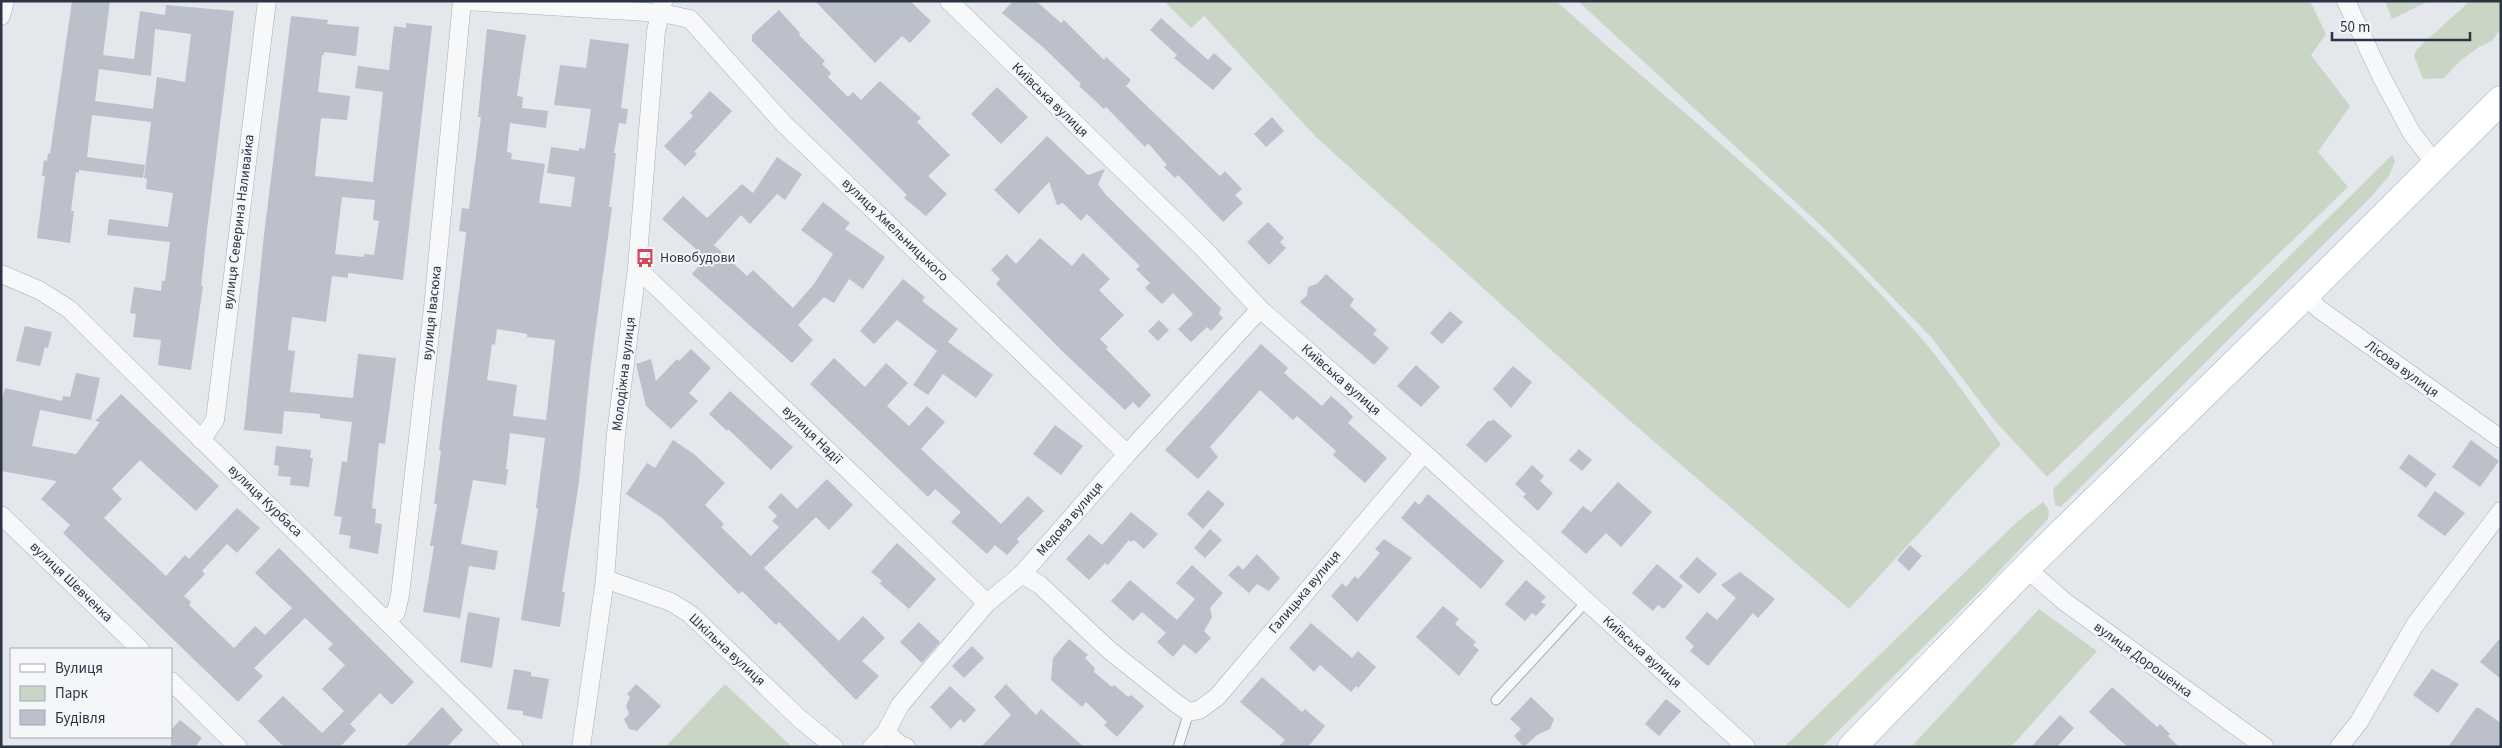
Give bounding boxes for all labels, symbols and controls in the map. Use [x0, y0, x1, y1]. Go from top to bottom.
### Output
scale bar [2332, 10, 2470, 42]
text: 50 m [2340, 17, 2370, 38]
street label: Київська вулиця [1007, 58, 1093, 142]
street label: вулиця Северина Наливайка [218, 133, 260, 311]
street label: вулиця Хмельницького [837, 174, 953, 286]
bus stop icon: Новобудови [634, 247, 656, 269]
place label: Новобудови [660, 248, 735, 268]
street label: вулиця Івасюка [417, 265, 447, 361]
street label: Молодіжна вулиця [607, 316, 641, 432]
street label: Лісова вулиця [2361, 335, 2443, 403]
street label: Київська вулиця [1297, 340, 1385, 420]
street label: вулиця Надії [777, 401, 847, 469]
street label: вулиця Курбаса [223, 460, 307, 542]
street label: Медова вулиця [1032, 477, 1108, 561]
street label: вулиця Шевченка [25, 537, 117, 627]
street label: Галицька вулиця [1264, 546, 1346, 638]
street label: Шкільна вулиця [684, 609, 770, 691]
street label: Київська вулиця [1598, 611, 1686, 693]
street label: вулиця Дорошенка [2089, 617, 2197, 703]
legend [10, 648, 172, 738]
text: Вулиця [55, 658, 103, 679]
text: Парк [55, 683, 89, 704]
text: Будівля [55, 708, 105, 729]

